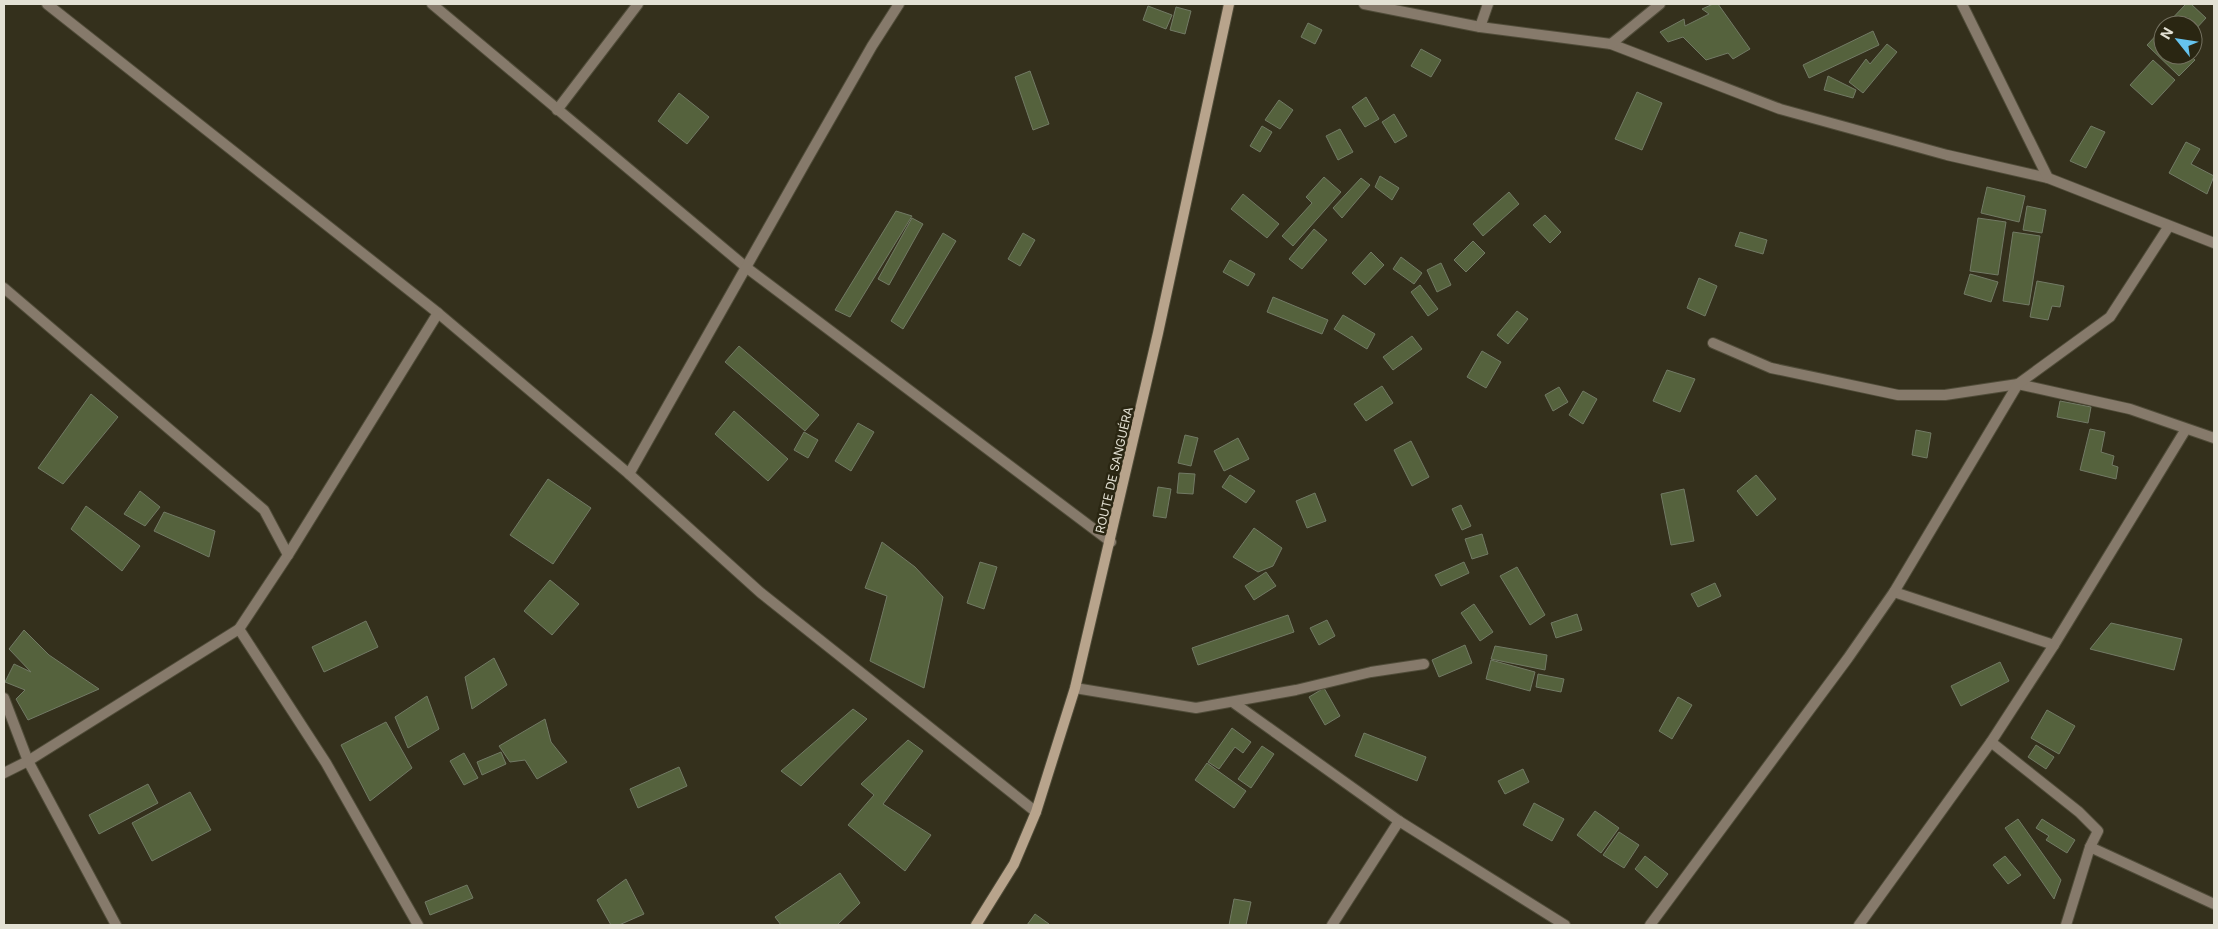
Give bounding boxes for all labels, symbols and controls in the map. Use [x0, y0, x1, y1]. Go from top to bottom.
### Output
north arrow [2153, 15, 2203, 65]
text: N [2156, 24, 2176, 42]
street label: ROUTE DE SANGUÉRA [1092, 405, 1136, 535]

